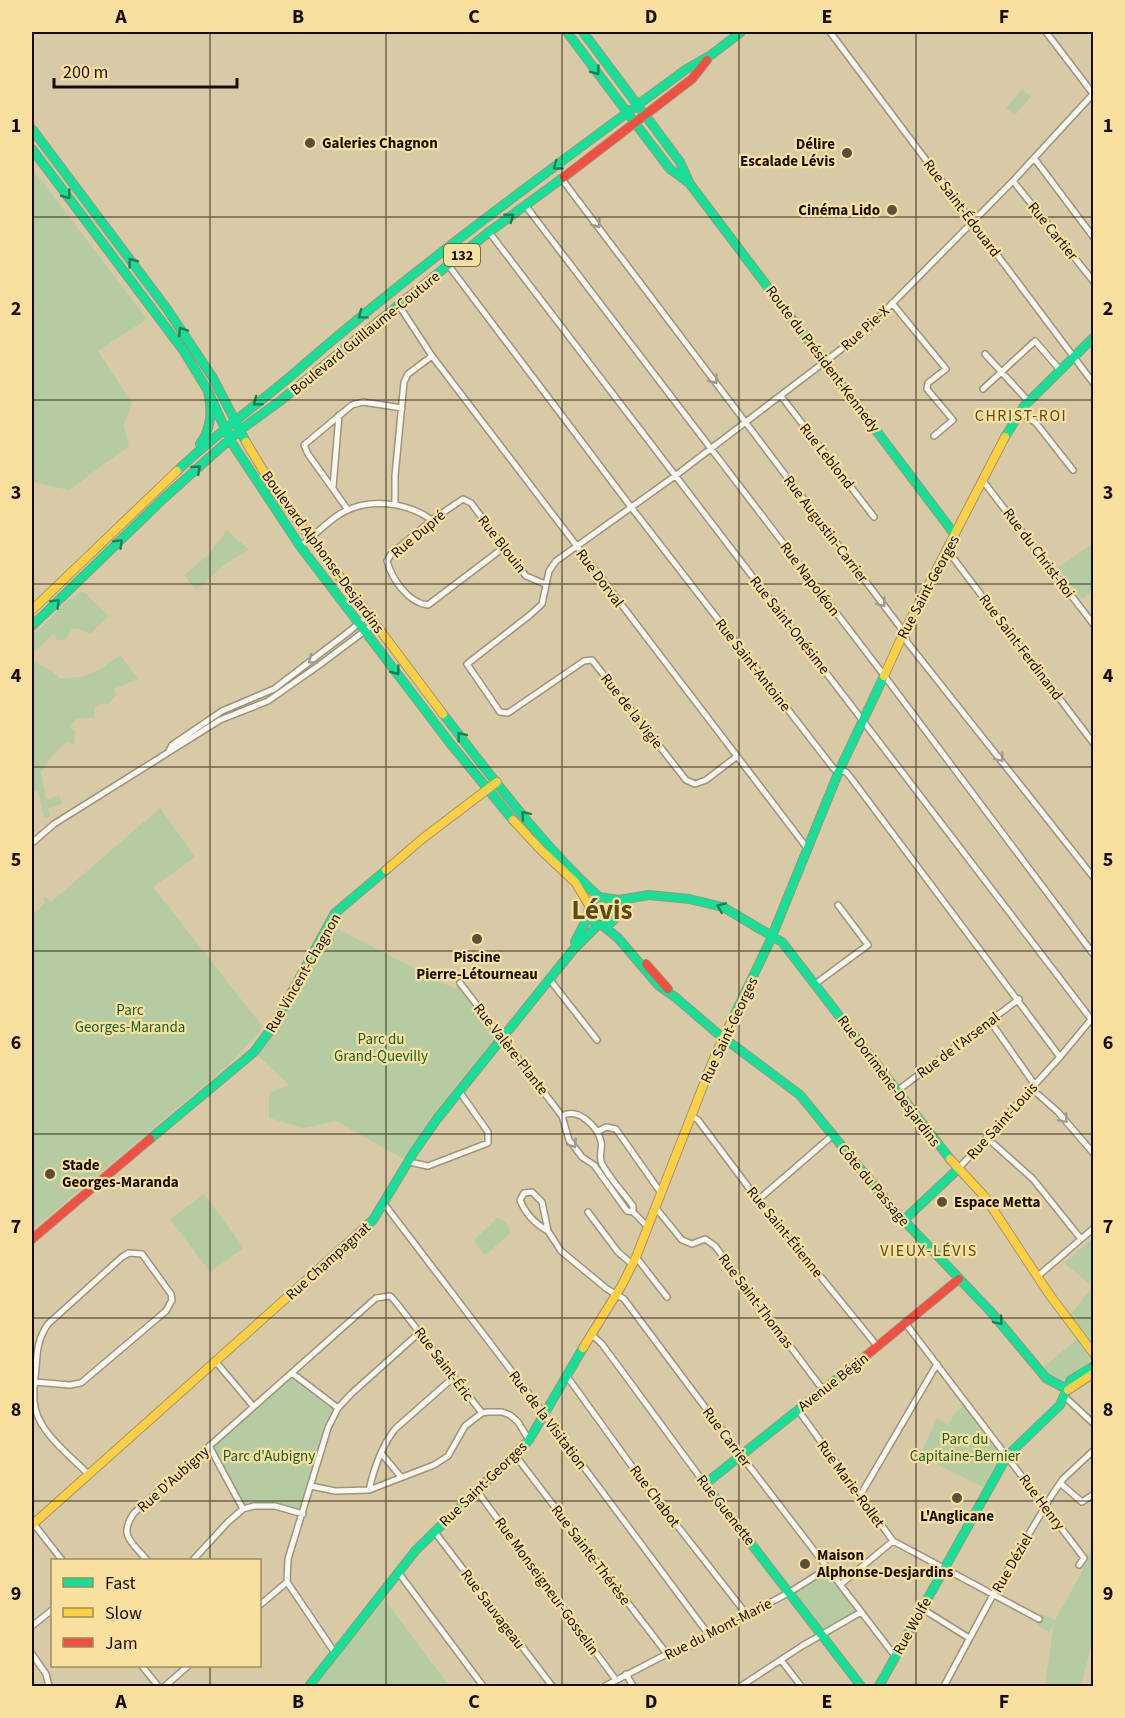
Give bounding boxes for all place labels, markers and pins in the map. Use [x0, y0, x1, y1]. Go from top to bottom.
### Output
place label: Galeries Chagnon [322, 133, 438, 154]
place label: Délire Escalade Lévis [740, 134, 835, 172]
marker: Galeries Chagnon [303, 136, 317, 150]
marker: Délire Escalade Lévis [840, 146, 854, 160]
place label: Cinéma Lido [798, 200, 880, 221]
marker: Cinéma Lido [885, 203, 899, 217]
marker: Piscine Pierre-Létourneau [470, 932, 484, 946]
place label: Piscine Pierre-Létourneau [416, 947, 538, 985]
place label: Stade Georges-Maranda [62, 1155, 179, 1193]
marker: Stade Georges-Maranda [43, 1167, 57, 1181]
place label: Espace Metta [954, 1192, 1041, 1213]
marker: Espace Metta [935, 1195, 949, 1209]
marker: L'Anglicane [950, 1491, 964, 1505]
place label: L'Anglicane [920, 1506, 994, 1527]
place label: Maison Alphonse-Desjardins [816, 1545, 954, 1583]
marker: Maison Alphonse-Desjardins [798, 1557, 812, 1571]

